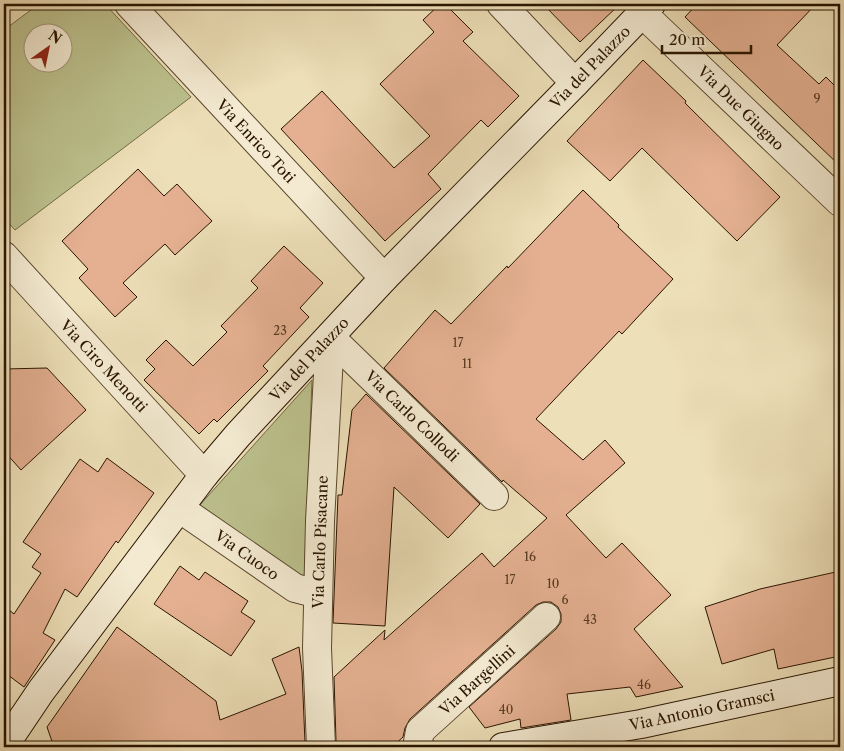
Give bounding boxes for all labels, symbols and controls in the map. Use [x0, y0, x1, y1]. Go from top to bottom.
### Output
north arrow [22, 22, 72, 72]
street label: Via del Palazzo [545, 22, 634, 113]
scale bar [662, 22, 750, 54]
text: N [45, 26, 65, 48]
text: 20 m [669, 30, 705, 49]
street label: Via Due Giugno [693, 61, 788, 154]
house number: 9 [813, 91, 821, 106]
street label: Via Enrico Toti [212, 95, 300, 187]
street label: Via del Palazzo [265, 313, 353, 406]
street label: Via Ciro Menotti [56, 315, 152, 417]
house number: 23 [273, 323, 287, 338]
house number: 17 [453, 335, 464, 350]
house number: 11 [462, 356, 472, 371]
street label: Via Carlo Collodi [360, 366, 463, 466]
street label: Via Carlo Pisacane [308, 475, 332, 610]
street label: Via Cuoco [210, 525, 283, 584]
house number: 16 [524, 549, 536, 564]
house number: 17 [505, 572, 516, 587]
house number: 10 [547, 576, 559, 591]
house number: 6 [561, 592, 569, 607]
house number: 43 [583, 612, 597, 627]
street label: Via Bargellini [434, 641, 519, 720]
house number: 46 [637, 677, 651, 692]
street label: Via Antonio Gramsci [627, 685, 777, 735]
house number: 40 [499, 702, 513, 717]

